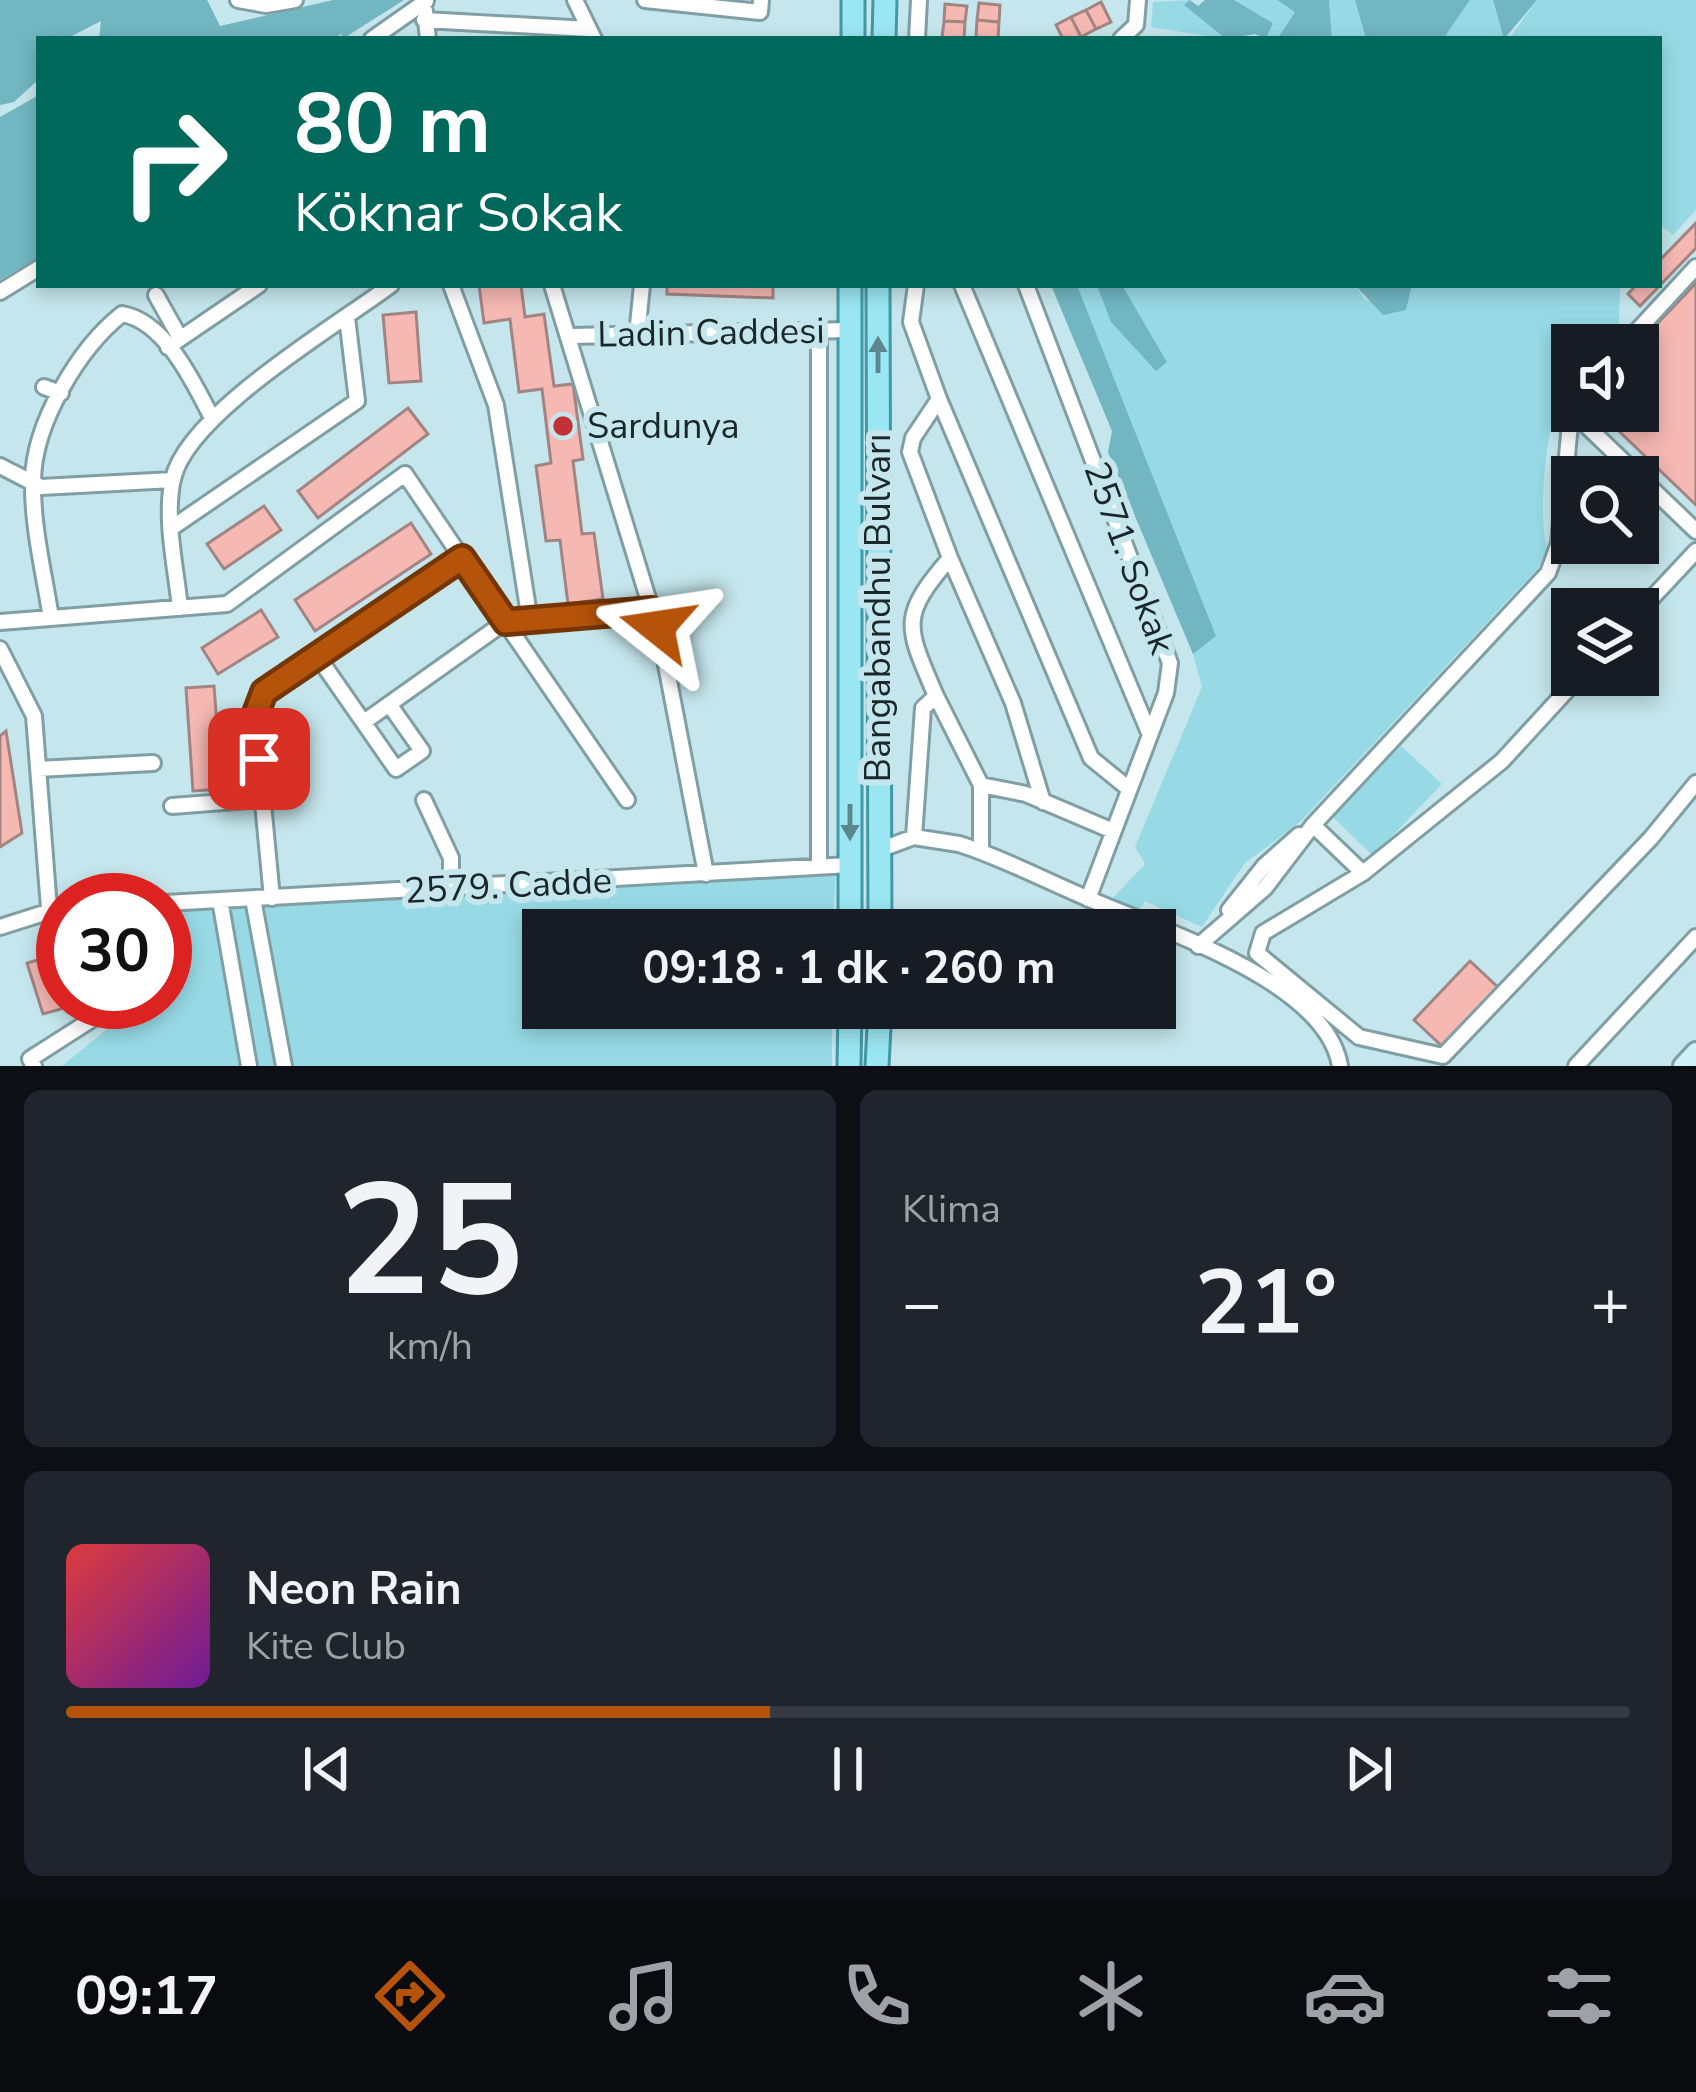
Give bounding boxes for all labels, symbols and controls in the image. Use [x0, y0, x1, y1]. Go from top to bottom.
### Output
text: 80 m [294, 67, 491, 182]
icon: right [96, 84, 252, 240]
text: Köknar Sokak [294, 176, 622, 250]
street label: Ladin Caddesi [597, 307, 825, 359]
map controls [1551, 324, 1659, 696]
button: sound [1551, 324, 1659, 432]
one-way arrow [868, 335, 888, 373]
place label: Sardunya [587, 402, 740, 451]
marker: Sardunya [550, 413, 576, 439]
street label: Bangabandhu Bulvarı [854, 434, 903, 782]
street label: 2571. Sokak [1072, 455, 1187, 662]
button: search [1551, 456, 1659, 564]
position arrow [594, 564, 720, 690]
button: layers [1551, 588, 1659, 696]
pin [208, 708, 310, 810]
icon: arrive [226, 726, 292, 792]
one-way arrow [840, 804, 860, 842]
street label: 2579. Cadde [403, 856, 613, 916]
speed limit sign: 30 [36, 873, 192, 1029]
text: 09:18 · 1 dk · 260 m [643, 938, 1055, 999]
text: 25 [336, 1135, 524, 1348]
text: Klima [902, 1183, 1001, 1236]
text: 21° [1195, 1242, 1337, 1365]
text: − [902, 1259, 942, 1349]
text: + [1590, 1259, 1630, 1349]
text: km/h [387, 1320, 473, 1373]
text: Neon Rain [246, 1559, 462, 1620]
text: Kite Club [246, 1620, 406, 1673]
icon: previous [294, 1736, 360, 1802]
icon: pause [815, 1736, 881, 1802]
icon: next [1336, 1736, 1402, 1802]
icon: directions [368, 1954, 452, 2038]
icon: music [602, 1954, 686, 2038]
icon: phone [835, 1954, 919, 2038]
icon: climate [1069, 1954, 1153, 2038]
icon: car [1303, 1954, 1387, 2038]
icon: filters [1537, 1954, 1621, 2038]
text: 09:17 [75, 1959, 218, 2033]

